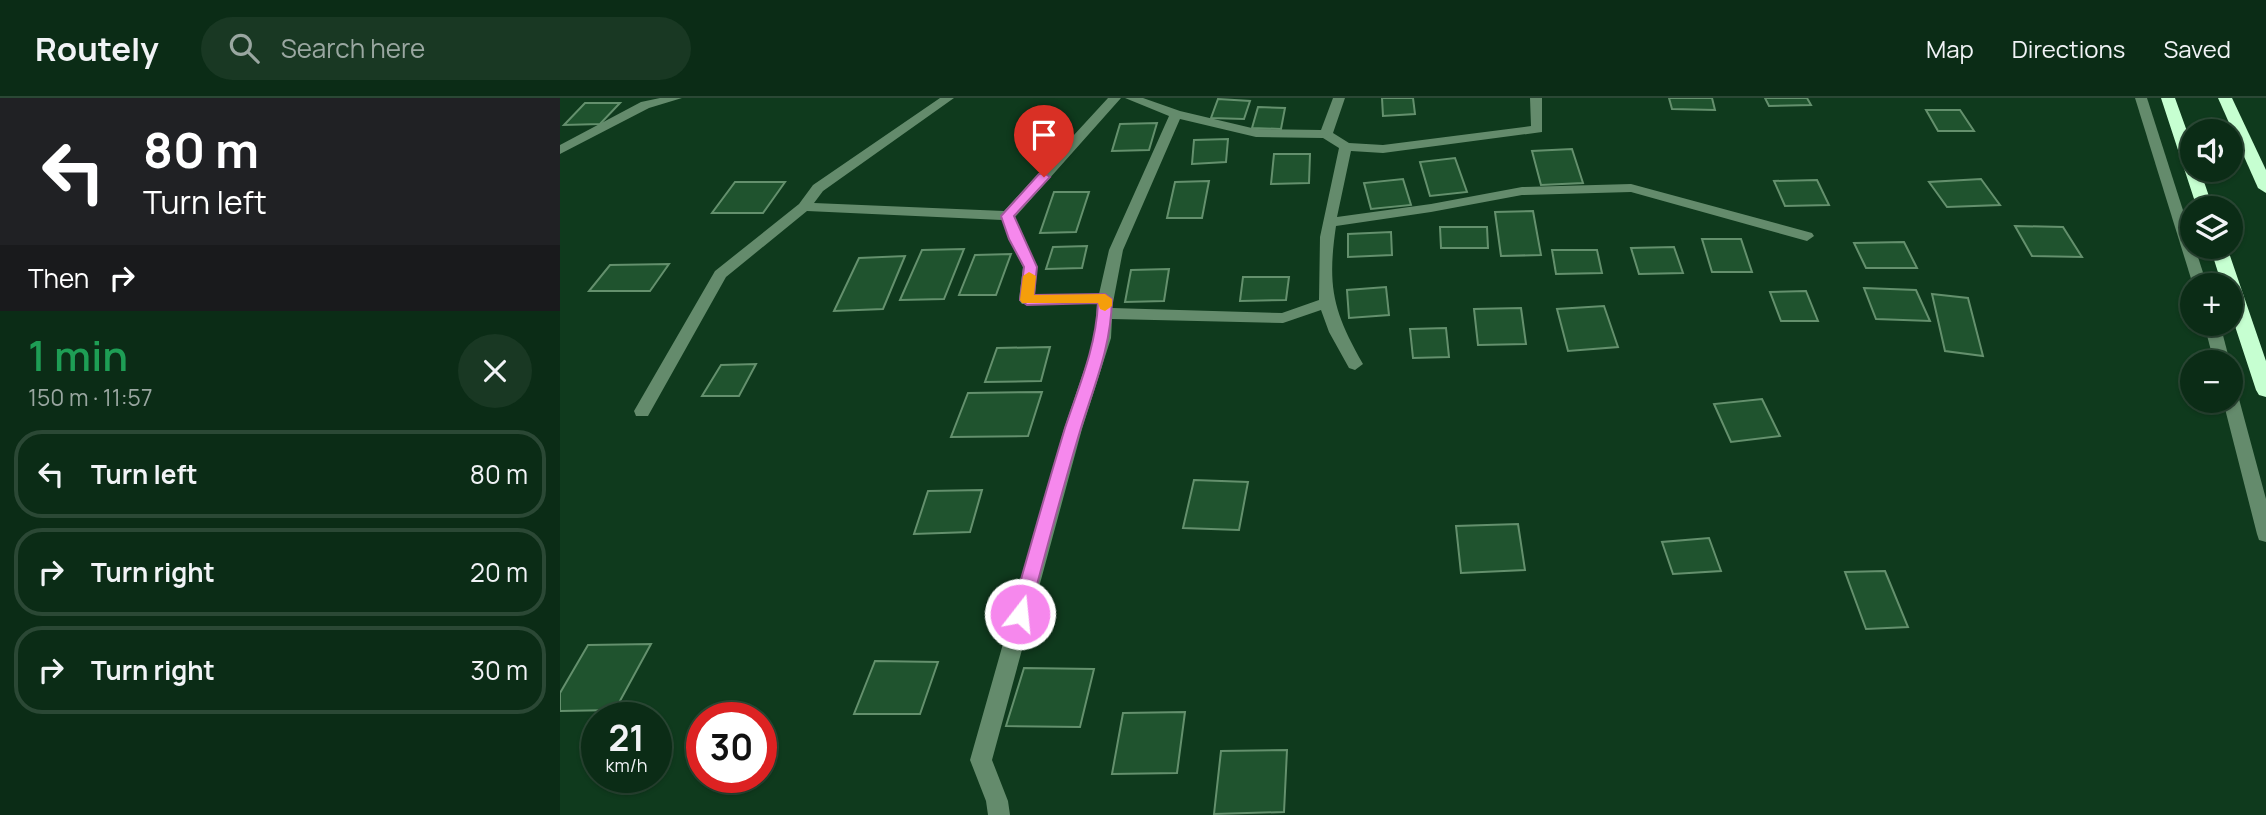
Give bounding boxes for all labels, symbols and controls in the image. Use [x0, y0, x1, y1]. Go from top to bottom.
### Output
search box [201, 17, 691, 80]
text: Routely [35, 26, 159, 71]
icon: search [225, 29, 263, 67]
text: Search here [281, 30, 425, 66]
text: Map [1926, 32, 1974, 65]
text: Directions [2012, 32, 2125, 65]
text: Saved [2163, 32, 2231, 65]
pin [1014, 105, 1074, 177]
text: 80 m [143, 116, 259, 183]
icon: arrive [1025, 116, 1063, 154]
map controls [2180, 119, 2243, 413]
button: sound [2180, 119, 2243, 182]
icon: left [28, 126, 119, 217]
text: Turn left [143, 180, 267, 224]
button: layers [2180, 196, 2243, 259]
icon: right [103, 259, 141, 297]
text: Then [28, 260, 89, 296]
button: + [2180, 273, 2243, 336]
text: 1 min [28, 326, 128, 384]
button: close [458, 334, 532, 408]
button: − [2180, 350, 2243, 413]
text: 150 m · 11:57 [28, 381, 152, 413]
icon: left [32, 455, 70, 493]
text: Turn left [91, 456, 198, 492]
text: 80 m [470, 456, 528, 492]
icon: right [32, 553, 70, 591]
text: Turn right [91, 554, 215, 590]
text: 20 m [470, 554, 528, 590]
position arrow [983, 577, 1057, 651]
icon: right [32, 651, 70, 689]
text: Turn right [91, 652, 215, 688]
text: 30 m [471, 652, 528, 688]
speed limit sign: 30 [686, 702, 777, 793]
text: 21 [608, 714, 645, 762]
text: km/h [606, 753, 647, 777]

